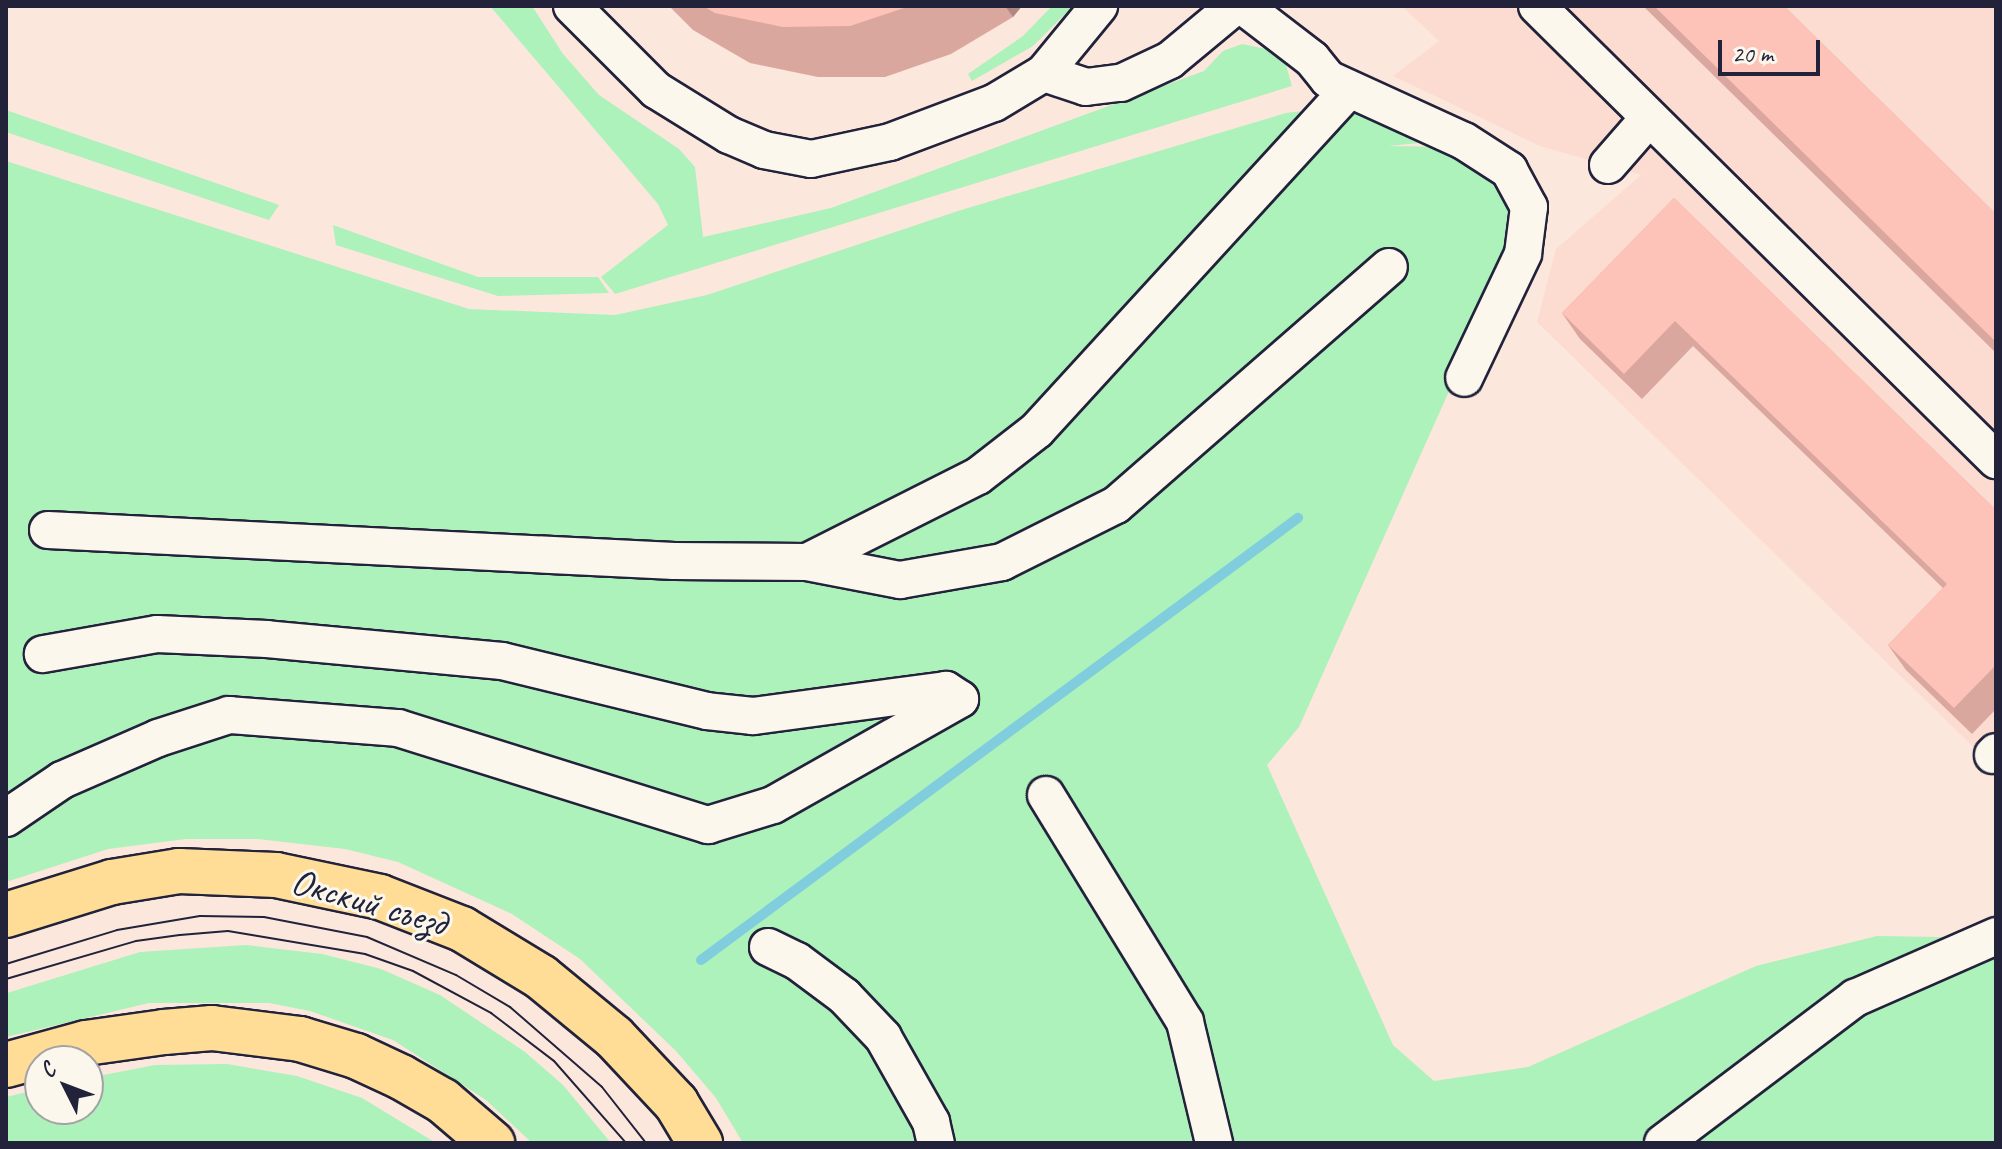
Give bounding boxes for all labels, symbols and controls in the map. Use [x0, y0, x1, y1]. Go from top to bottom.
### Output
scale bar [1722, 24, 1824, 74]
text: 20 m [1732, 39, 1773, 69]
street label: Окский съезд [286, 858, 452, 946]
north arrow [24, 1045, 104, 1125]
text: С [34, 1057, 62, 1084]

